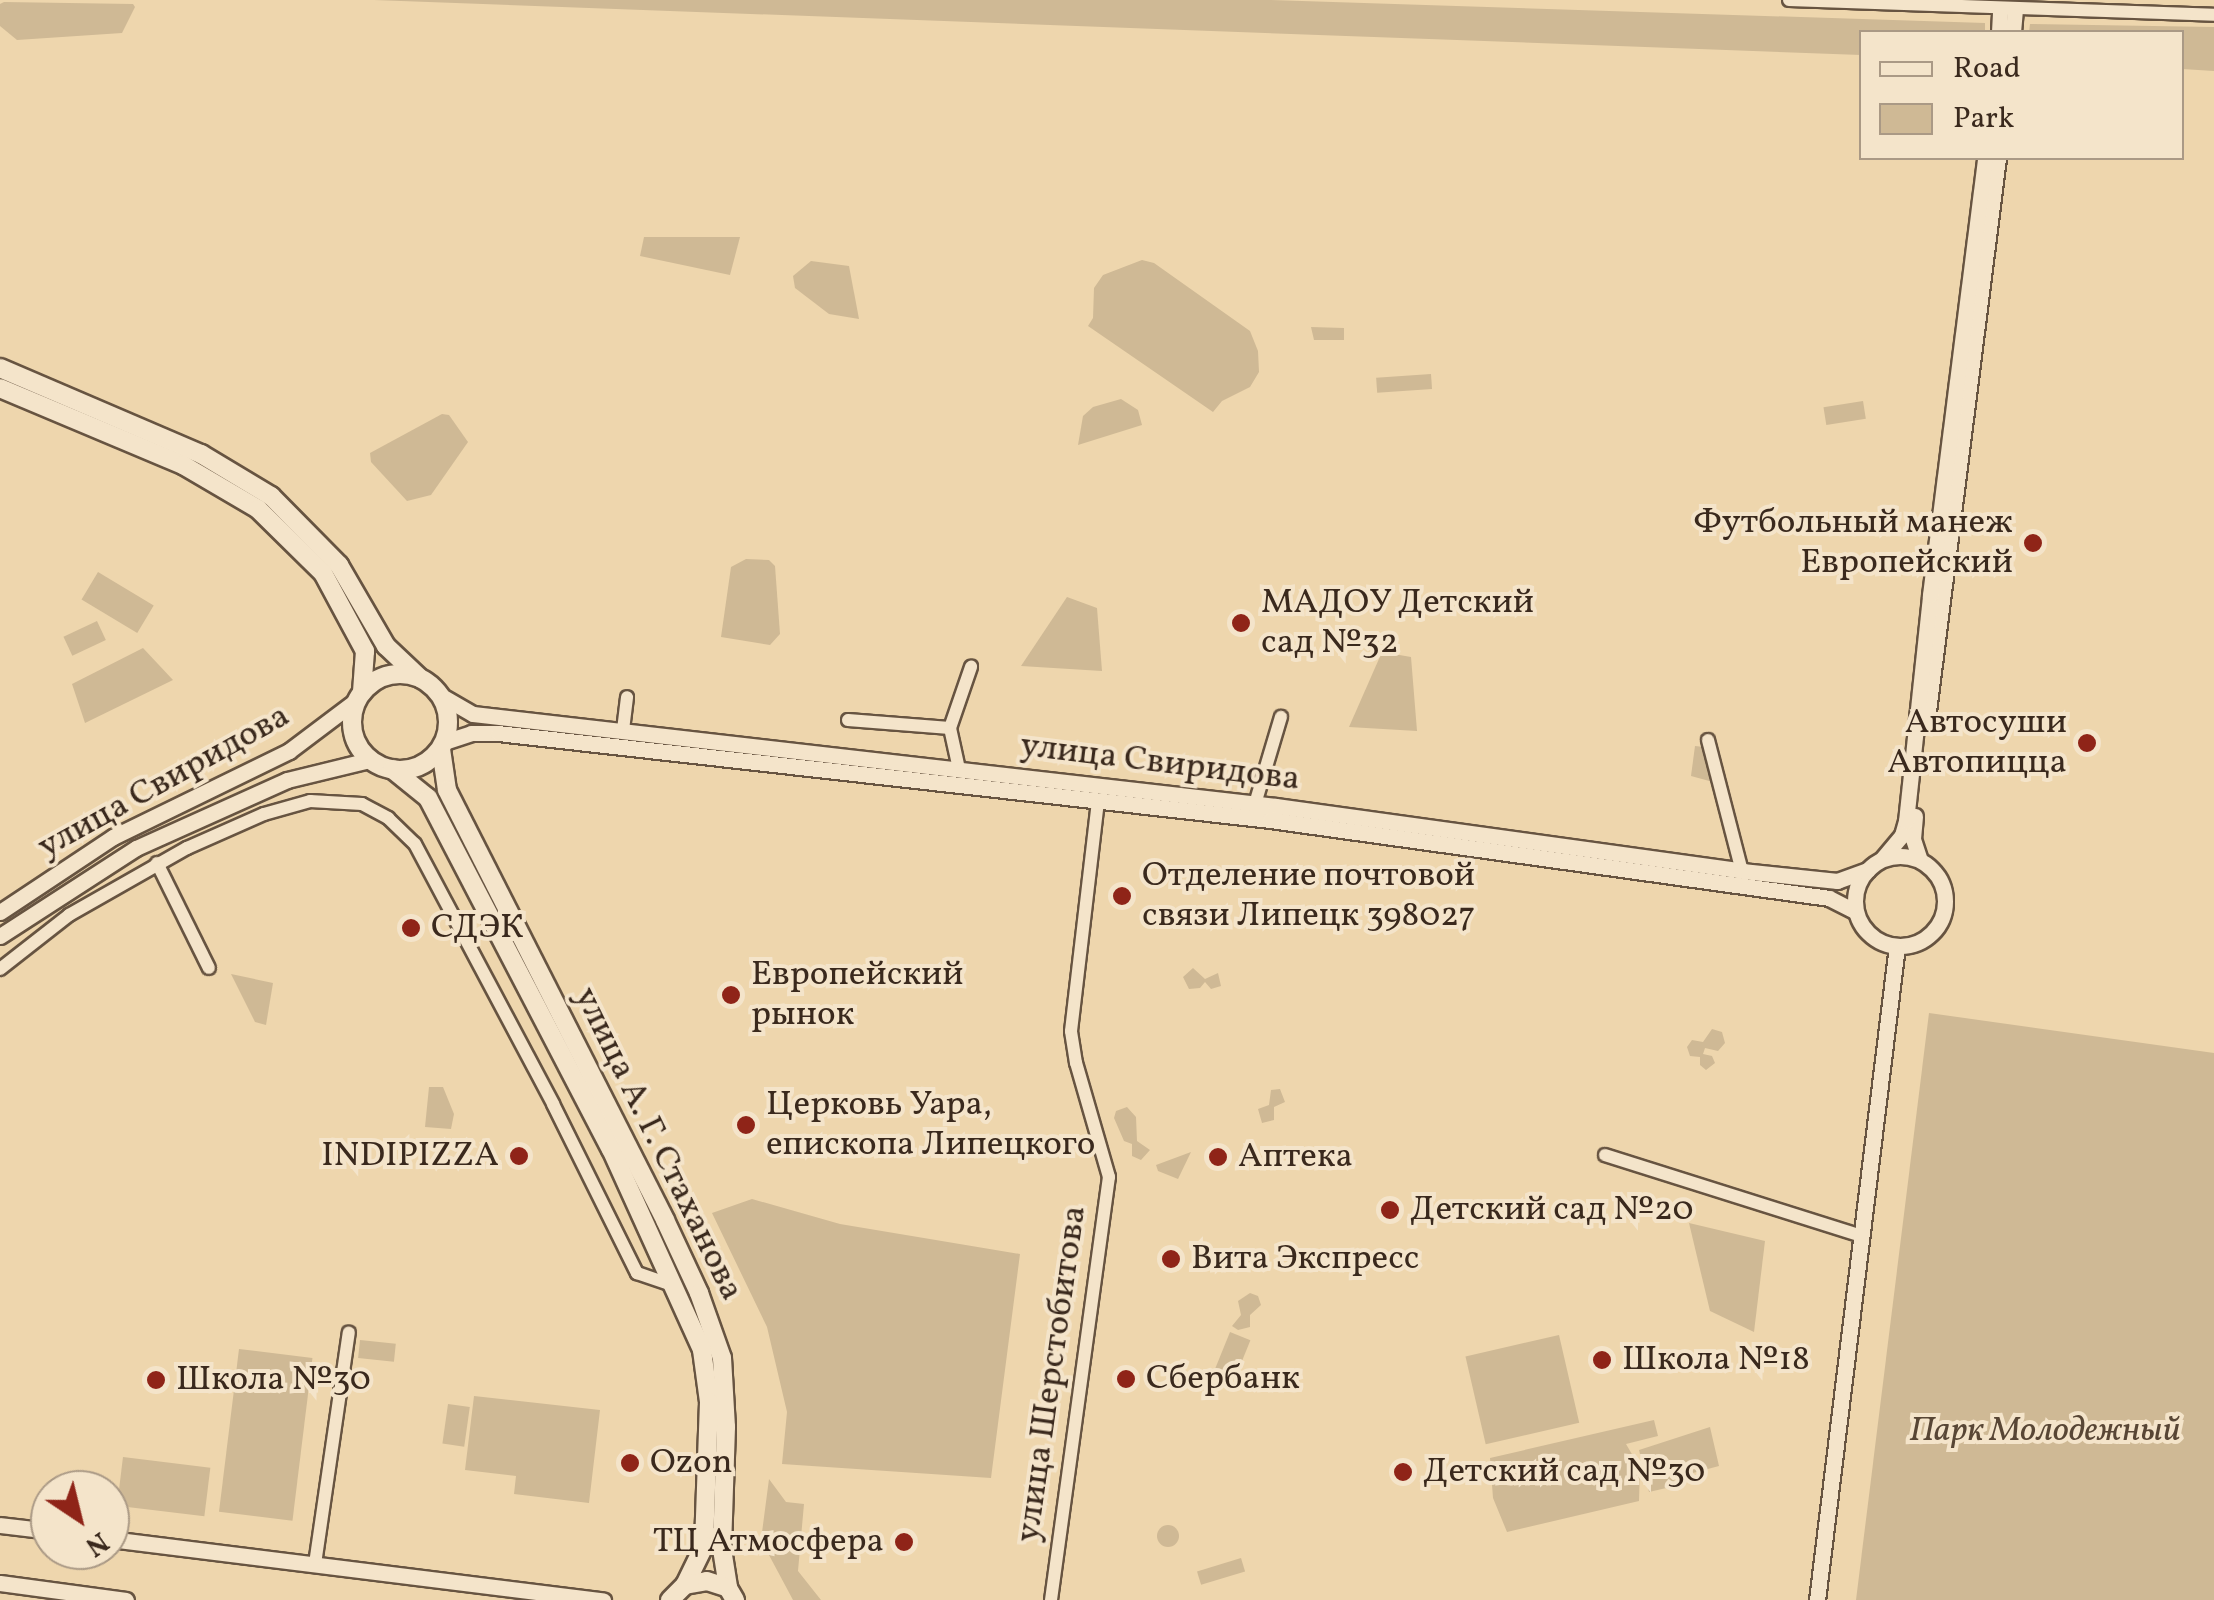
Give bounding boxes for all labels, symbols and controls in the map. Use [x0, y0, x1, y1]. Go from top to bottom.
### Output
legend [1859, 30, 2184, 160]
text: Road [1953, 48, 2021, 90]
text: Park [1953, 98, 2014, 140]
place label: Футбольный манеж Европейский [1693, 502, 2013, 584]
marker: Футбольный манеж Европейский [2022, 532, 2044, 554]
place label: МАДОУ Детский сад №32 [1261, 582, 1535, 664]
marker: МАДОУ Детский сад №32 [1230, 612, 1252, 634]
street label: улица Свиридова [31, 695, 297, 869]
place label: Автосуши Автопицца [1887, 702, 2067, 784]
street label: улица Свиридова [1018, 725, 1302, 801]
marker: Автосуши Автопицца [2076, 732, 2098, 754]
place label: Отделение почтовой связи Липецк 398027 [1142, 855, 1475, 937]
marker: Отделение почтовой связи Липецк 398027 [1111, 885, 1133, 907]
place label: СДЭК [431, 907, 524, 949]
marker: СДЭК [400, 917, 422, 939]
place label: Европейский рынок [751, 954, 964, 1036]
street label: улица А. Г. Стаханова [564, 980, 752, 1308]
marker: Европейский рынок [720, 984, 742, 1006]
place label: Церковь Уара, епископа Липецкого [766, 1084, 1095, 1166]
marker: Церковь Уара, епископа Липецкого [735, 1114, 757, 1136]
place label: INDIPIZZA [321, 1135, 499, 1177]
place label: Аптека [1238, 1136, 1353, 1178]
marker: INDIPIZZA [508, 1145, 530, 1167]
marker: Аптека [1207, 1146, 1229, 1168]
place label: Детский сад №20 [1410, 1189, 1693, 1231]
marker: Детский сад №20 [1379, 1199, 1401, 1221]
street label: улица Шерстобитова [1008, 1203, 1096, 1545]
place label: Вита Экспресс [1191, 1238, 1419, 1280]
marker: Вита Экспресс [1160, 1248, 1182, 1270]
place label: Школа №18 [1622, 1339, 1810, 1381]
marker: Школа №18 [1591, 1349, 1613, 1371]
place label: Сбербанк [1146, 1358, 1300, 1400]
place label: Школа №30 [176, 1359, 371, 1401]
marker: Сбербанк [1115, 1368, 1137, 1390]
marker: Школа №30 [145, 1369, 167, 1391]
park label: Парк Молодежный [1910, 1410, 2180, 1452]
place label: Ozon [650, 1442, 733, 1484]
place label: Детский сад №30 [1423, 1451, 1705, 1493]
marker: Ozon [619, 1452, 641, 1474]
marker: Детский сад №30 [1392, 1461, 1414, 1483]
north arrow [30, 1470, 130, 1570]
place label: ТЦ Атмосфера [653, 1521, 884, 1563]
text: N [77, 1522, 116, 1565]
marker: ТЦ Атмосфера [893, 1531, 915, 1553]

